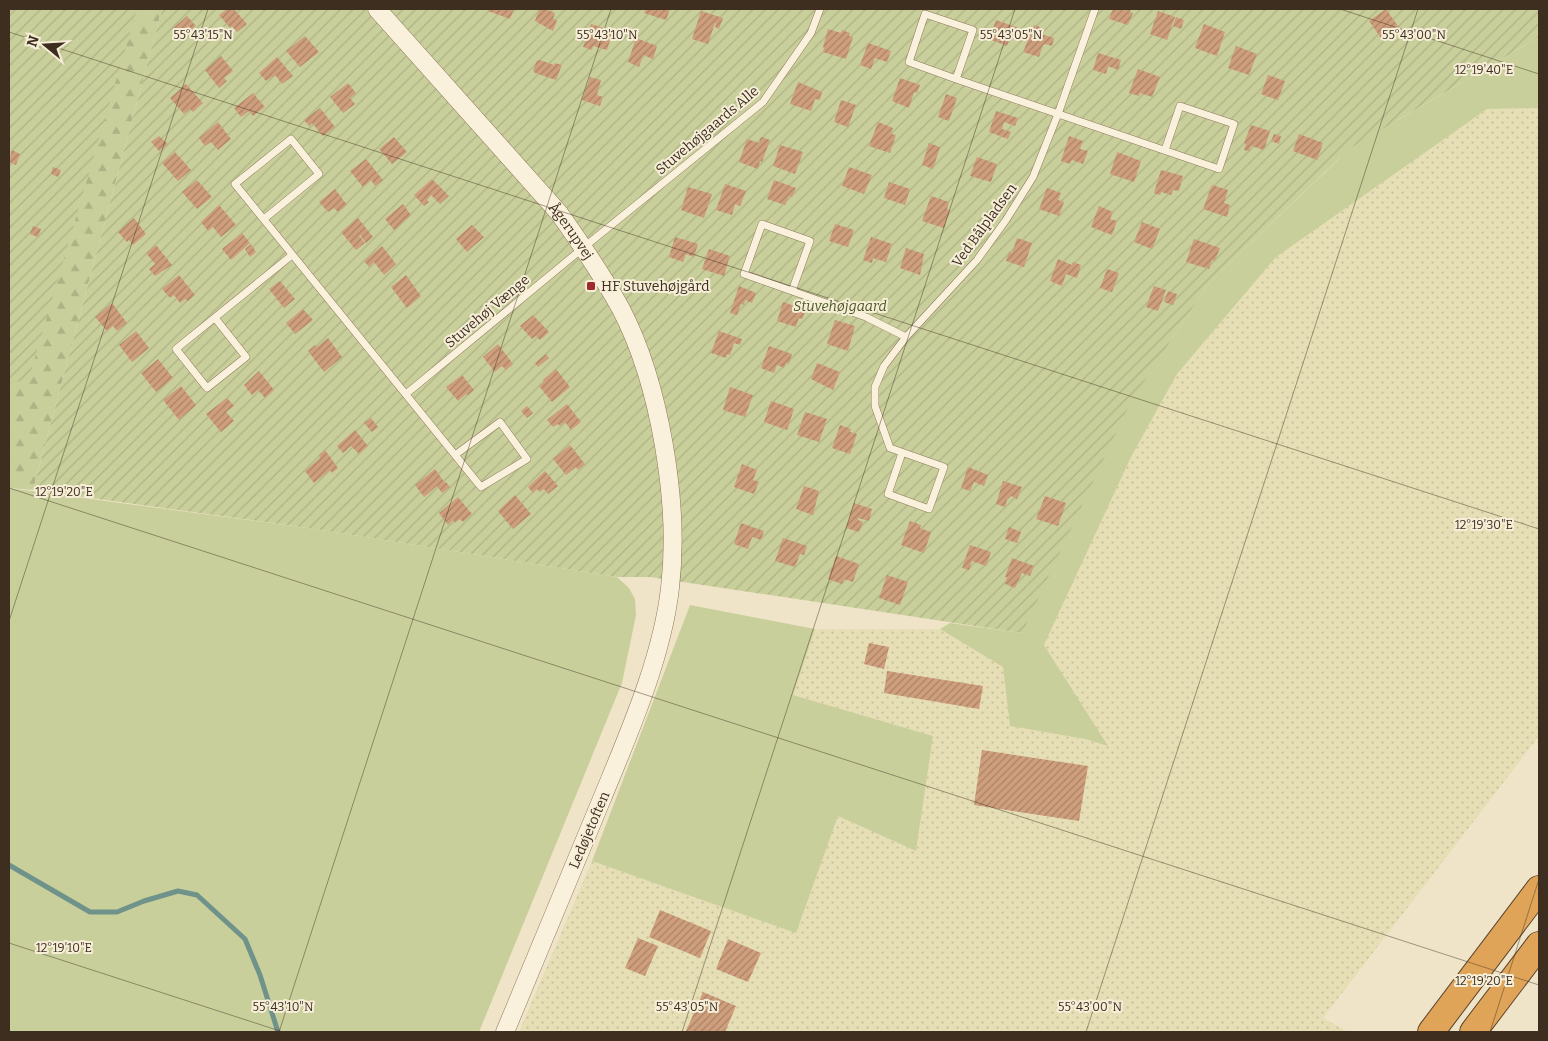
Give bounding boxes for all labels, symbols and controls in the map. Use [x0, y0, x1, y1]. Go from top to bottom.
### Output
north arrow [20, 20, 70, 70]
text: 55°43'15"N [173, 28, 233, 42]
text: 55°43'10"N [577, 28, 638, 42]
text: 55°43'05"N [980, 28, 1043, 42]
text: 55°43'00"N [1382, 28, 1446, 42]
text: N [23, 33, 43, 49]
text: 12°19'40"E [1455, 63, 1513, 77]
street label: Stuvehøjgaards Alle [652, 82, 762, 178]
street label: Ved Bålpladsen [948, 180, 1021, 270]
street label: Ågerupvej [545, 198, 597, 263]
street label: Stuvehøj Vænge [442, 271, 533, 352]
place label: HF Stuvehøjgård [601, 278, 709, 295]
marker: HF Stuvehøjgård [585, 280, 597, 292]
park label: Stuvehøjgaard [793, 298, 887, 315]
text: 12°19'20"E [35, 485, 93, 499]
text: 12°19'30"E [1455, 518, 1513, 532]
street label: Ledøjetoften [566, 789, 613, 871]
text: 12°19'10"E [36, 941, 92, 955]
text: 12°19'20"E [1455, 974, 1513, 988]
text: 55°43'10"N [253, 1000, 314, 1014]
text: 55°43'05"N [656, 1000, 719, 1014]
text: 55°43'00"N [1058, 1000, 1122, 1014]

